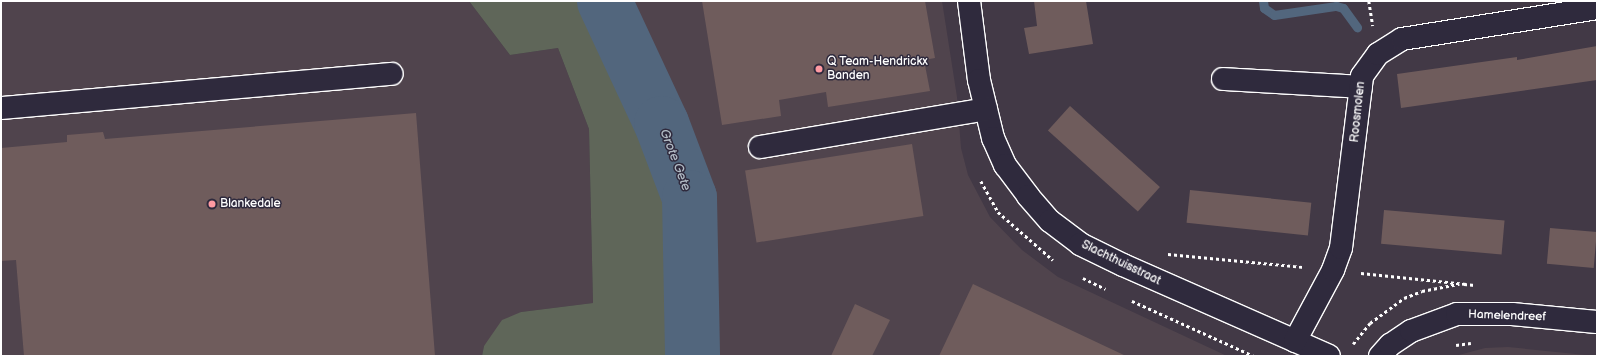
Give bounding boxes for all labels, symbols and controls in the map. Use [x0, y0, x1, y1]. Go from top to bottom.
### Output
place label: Q Team-Hendrickx Banden [827, 55, 928, 83]
marker: Q Team-Hendrickx Banden [814, 64, 824, 74]
street label: Roosmolen [1348, 81, 1368, 143]
water label: Grote Gete [656, 127, 694, 193]
place label: Blankedale [220, 197, 281, 211]
marker: Blankedale [207, 199, 217, 209]
street label: Slachthuisstraat [1079, 238, 1163, 288]
street label: Hamelendreef [1468, 307, 1546, 325]

